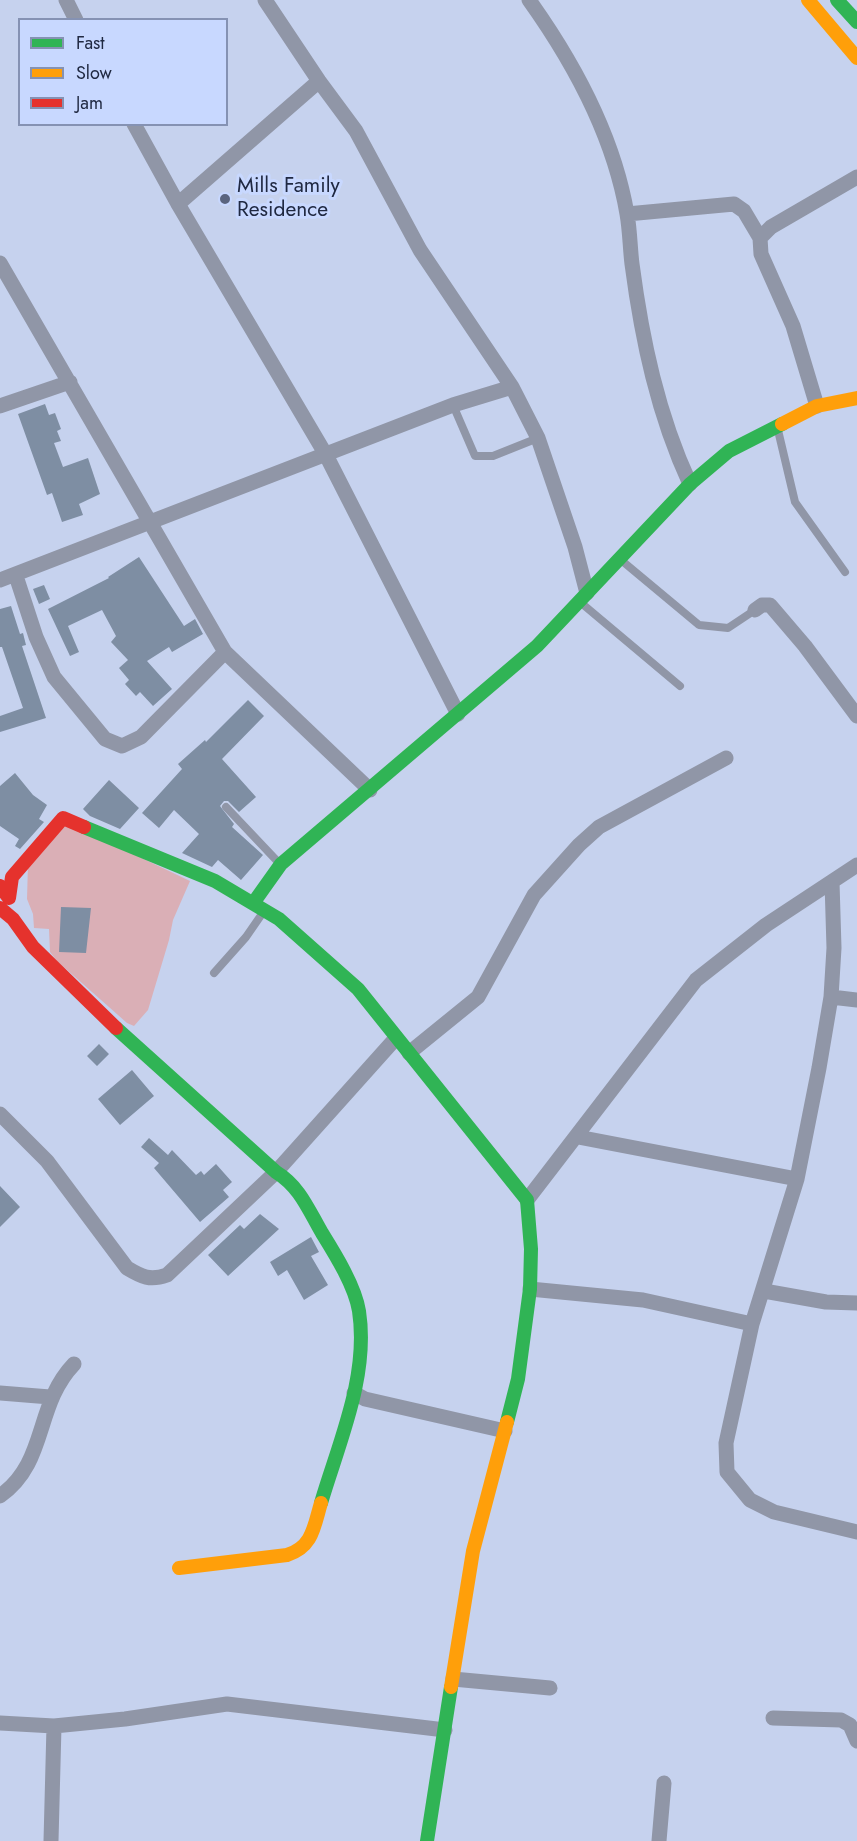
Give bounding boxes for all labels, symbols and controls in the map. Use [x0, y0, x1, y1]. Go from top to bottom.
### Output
legend [18, 18, 228, 126]
text: Fast [76, 30, 105, 56]
text: Slow [76, 60, 112, 86]
text: Jam [76, 90, 103, 116]
place label: Mills Family Residence [237, 174, 340, 224]
marker: Mills Family Residence [218, 192, 232, 206]

